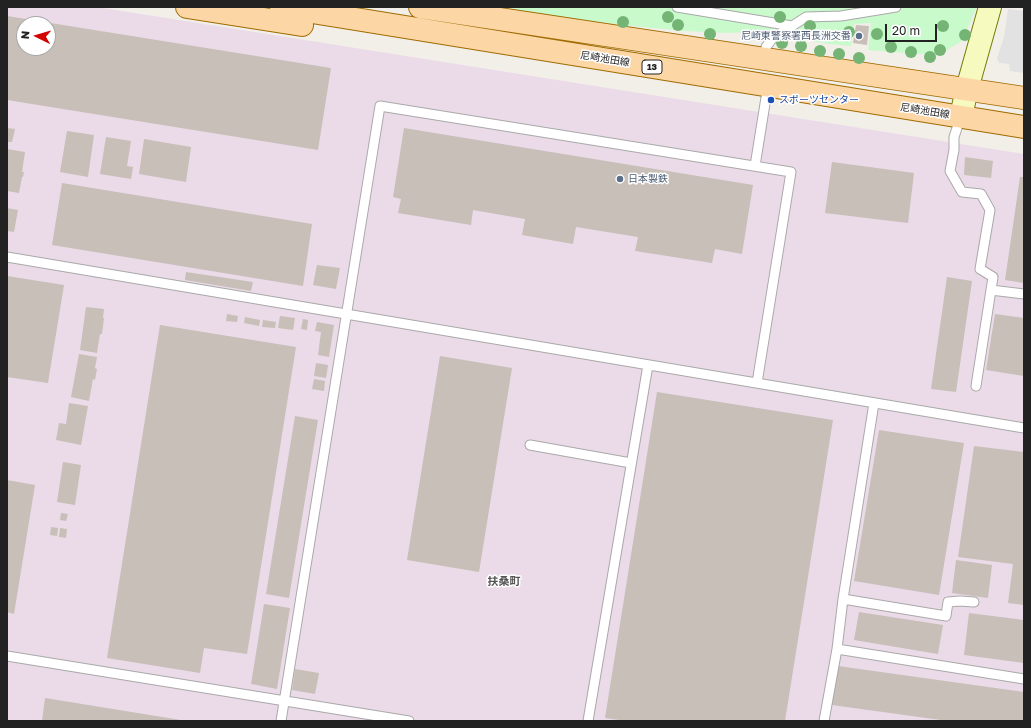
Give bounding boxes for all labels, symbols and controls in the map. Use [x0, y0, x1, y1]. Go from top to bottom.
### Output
north arrow [16, 16, 56, 56]
scale bar [887, 16, 939, 42]
text: 20 m [892, 23, 920, 38]
text: N [18, 30, 31, 40]
place label: 尼崎東警察署西長洲交番 [741, 30, 851, 42]
marker: 尼崎東警察署西長洲交番 [854, 31, 864, 41]
street label: 尼崎池田線 [579, 49, 631, 69]
road number: 13 [642, 60, 662, 74]
place label: スポーツセンター [779, 94, 859, 106]
marker: スポーツセンター [766, 95, 776, 105]
street label: 尼崎池田線 [899, 101, 951, 121]
place label: 日本製鉄 [628, 173, 668, 185]
marker: 日本製鉄 [615, 174, 625, 184]
district label: 扶桑町 [488, 575, 520, 589]

